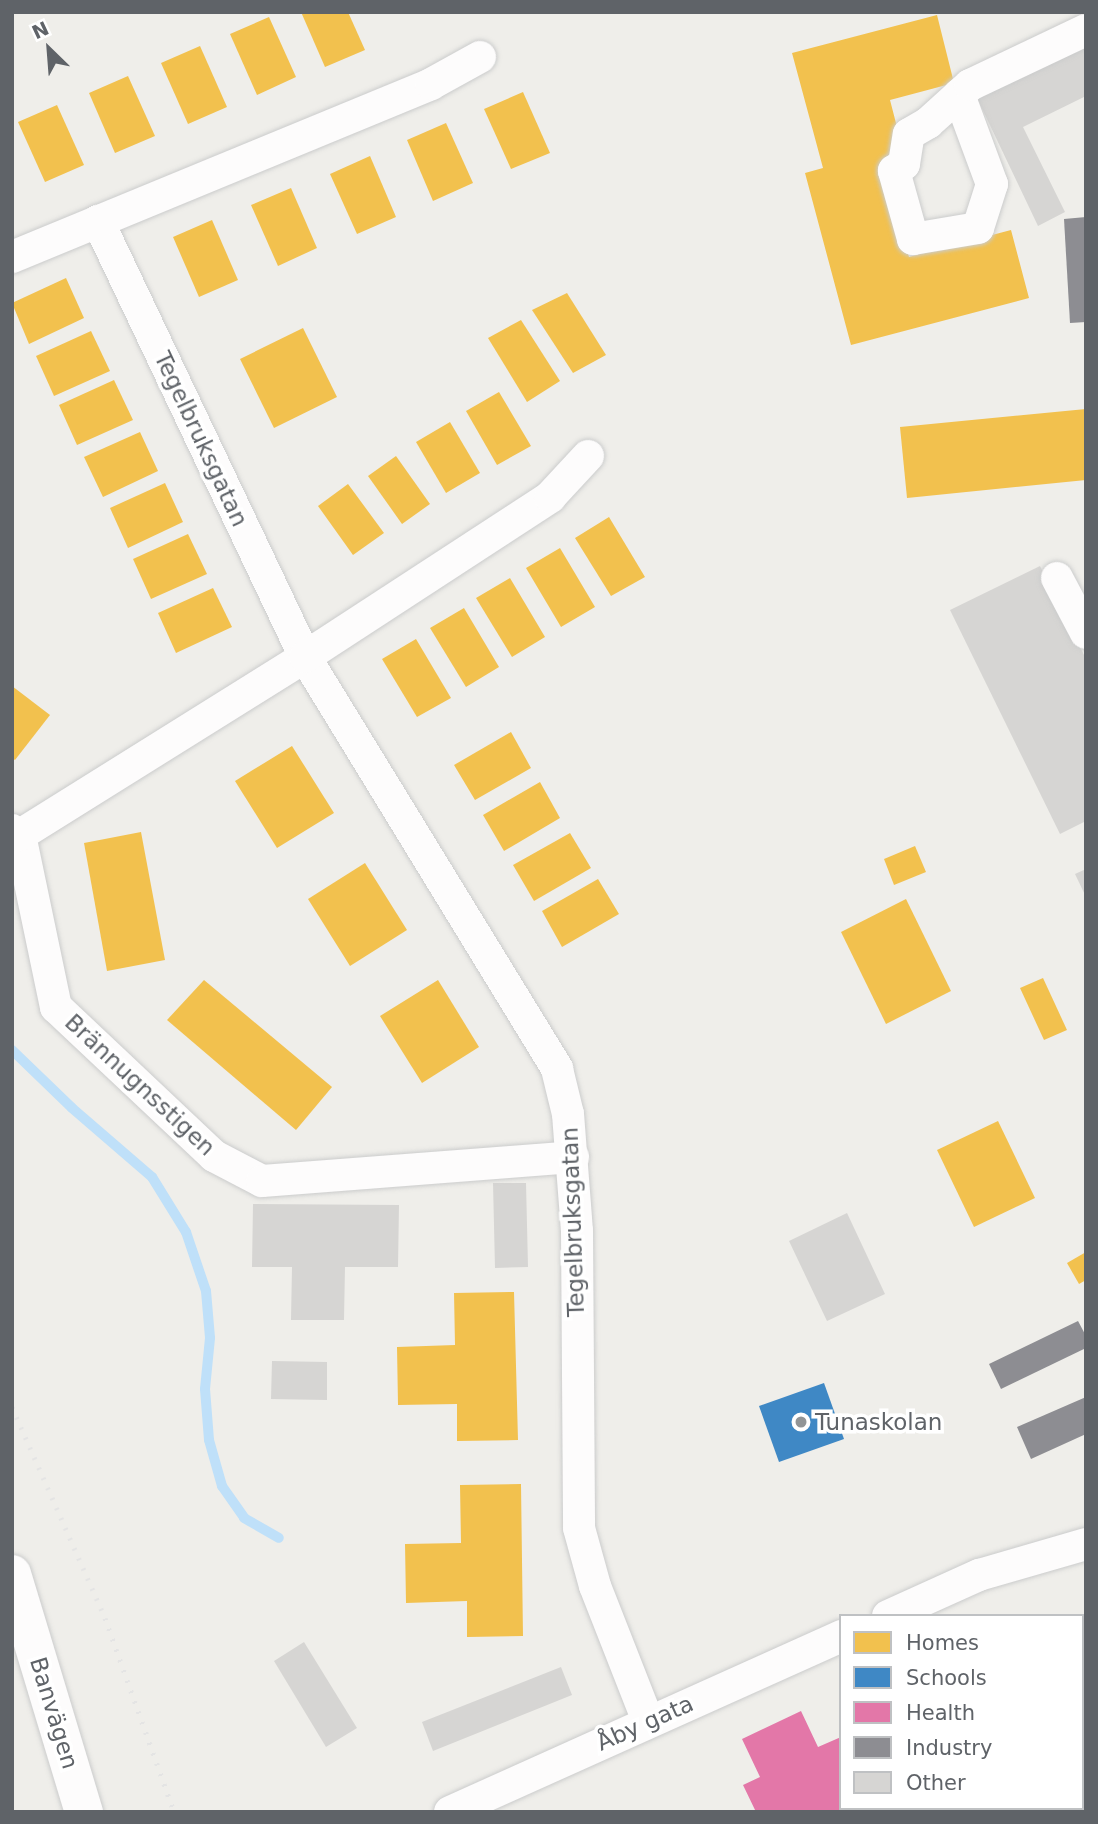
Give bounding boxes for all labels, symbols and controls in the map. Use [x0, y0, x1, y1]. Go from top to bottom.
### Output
north arrow [14, 14, 84, 84]
text: N [28, 17, 52, 43]
street label: Tegelbruksgatan [148, 347, 254, 531]
street label: Brännugnsstigen [59, 1008, 221, 1162]
street label: Tegelbruksgatan [556, 1127, 590, 1317]
place label: Tunaskolan [815, 1408, 942, 1436]
marker: Tunaskolan [793, 1414, 809, 1430]
legend [839, 1614, 1084, 1810]
text: Homes [906, 1631, 979, 1655]
street label: Banvägen [24, 1654, 84, 1772]
text: Schools [906, 1666, 987, 1690]
street label: Åby gata [592, 1689, 698, 1757]
text: Health [906, 1701, 975, 1725]
text: Industry [906, 1736, 992, 1760]
text: Other [906, 1771, 966, 1795]

